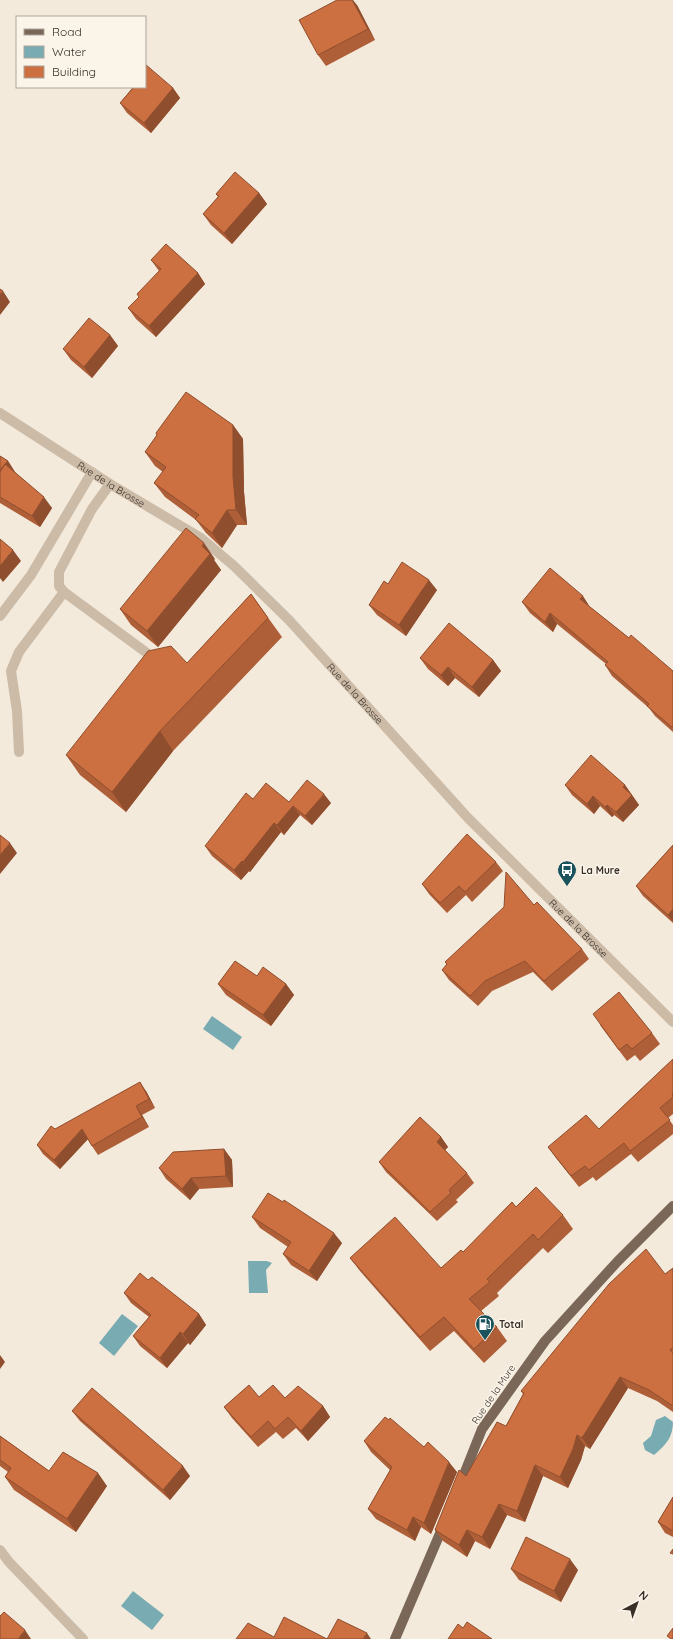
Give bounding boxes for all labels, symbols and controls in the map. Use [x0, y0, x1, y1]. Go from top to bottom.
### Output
legend [16, 16, 146, 88]
text: Road [52, 24, 82, 39]
text: Water [52, 44, 87, 59]
text: Building [52, 64, 96, 79]
street label: Rue de la Brosse [75, 459, 148, 511]
street label: Rue de la Brosse [324, 661, 386, 727]
bus stop icon: La Mure [556, 859, 578, 887]
place label: La Mure [581, 864, 620, 877]
street label: Rue de la Brosse [546, 896, 611, 961]
fuel station icon: Total [474, 1313, 496, 1341]
place label: Total [499, 1318, 523, 1331]
street label: Rue de la Mure [469, 1362, 518, 1427]
north arrow [617, 1583, 657, 1623]
text: N [636, 1588, 651, 1603]

